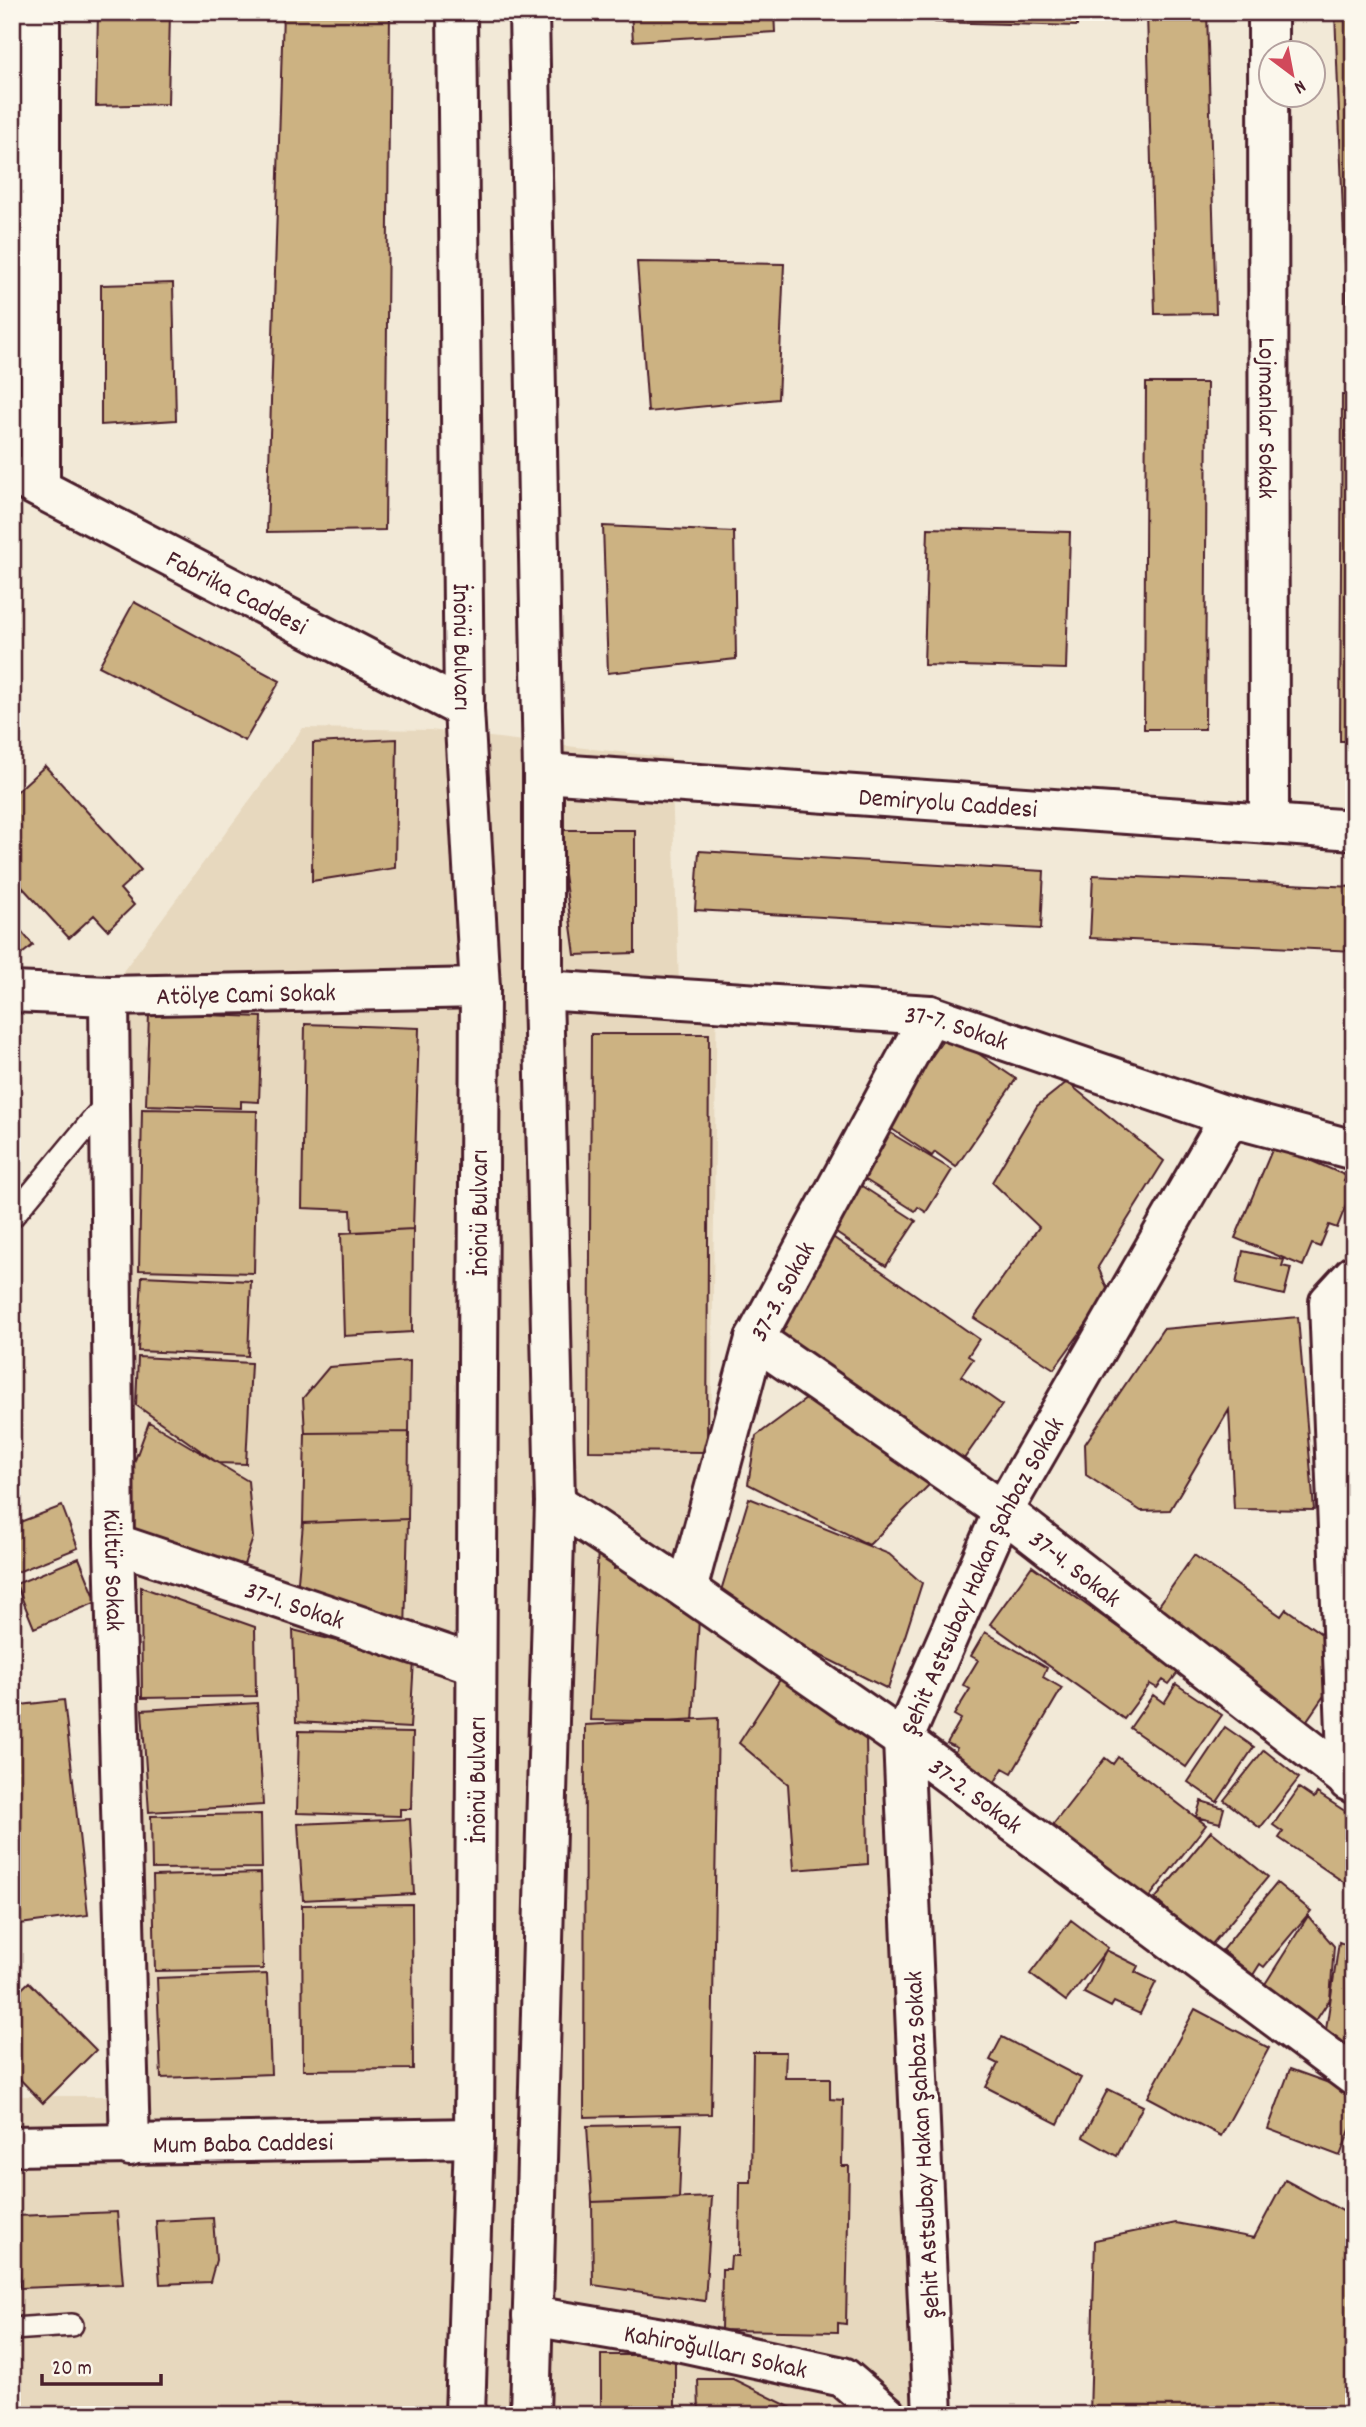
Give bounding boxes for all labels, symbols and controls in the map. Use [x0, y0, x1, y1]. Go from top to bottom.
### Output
north arrow [1258, 38, 1328, 108]
text: N [1288, 72, 1310, 99]
street label: Lojmanlar Sokak [1246, 337, 1284, 499]
street label: Fabrika Caddesi [158, 542, 313, 647]
street label: İnönü Bulvarı [441, 583, 479, 711]
street label: Demiryolu Caddesi [857, 780, 1039, 830]
street label: Atölye Cami Sokak [156, 976, 336, 1017]
street label: 37-7. Sokak [903, 998, 1012, 1062]
street label: İnönü Bulvarı [463, 1149, 500, 1277]
street label: 37-3. Sokak [742, 1236, 826, 1349]
street label: Şehit Astsubay Hakan Şahbaz Sokak [893, 1411, 1075, 1741]
street label: Kültür Sokak [92, 1509, 131, 1632]
street label: 37-4. Sokak [1020, 1523, 1128, 1618]
street label: 37-1. Sokak [239, 1573, 349, 1641]
street label: İnönü Bulvarı [461, 1716, 498, 1844]
street label: 37-2. Sokak [920, 1750, 1029, 1845]
street label: Şehit Astsubay Hakan Şahbaz Sokak [897, 1970, 952, 2320]
street label: Mum Baba Caddesi [152, 2125, 334, 2166]
street label: Kahiroğulları Sokak [621, 2317, 810, 2391]
scale bar [42, 2343, 161, 2387]
text: 20 m [52, 2355, 92, 2385]

